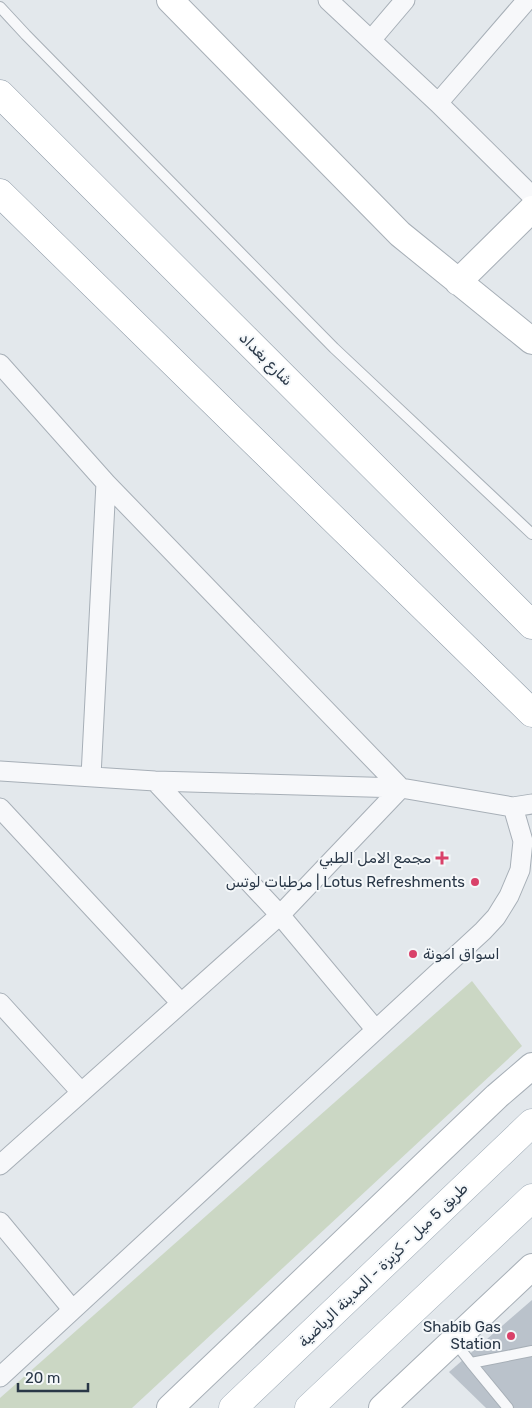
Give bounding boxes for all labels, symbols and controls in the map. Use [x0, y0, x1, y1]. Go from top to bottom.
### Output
street label: شارع بغداد [234, 329, 296, 391]
place label: مجمع الامل الطبي [319, 849, 431, 870]
marker: مجمع الامل الطبي [435, 851, 449, 865]
place label: مرطبات لوتس | Lotus Refreshments [226, 873, 465, 891]
marker: مرطبات لوتس | Lotus Refreshments [469, 876, 481, 888]
place label: اسواق امونة [423, 945, 500, 963]
marker: اسواق امونة [407, 948, 419, 960]
street label: طريق 5 ميل - كزيزة - المدينة الرياضية [294, 1179, 472, 1351]
place label: Shabib Gas Station [423, 1318, 501, 1353]
marker: Shabib Gas Station [505, 1330, 517, 1342]
scale bar [18, 1360, 88, 1392]
text: 20 m [25, 1369, 60, 1387]

